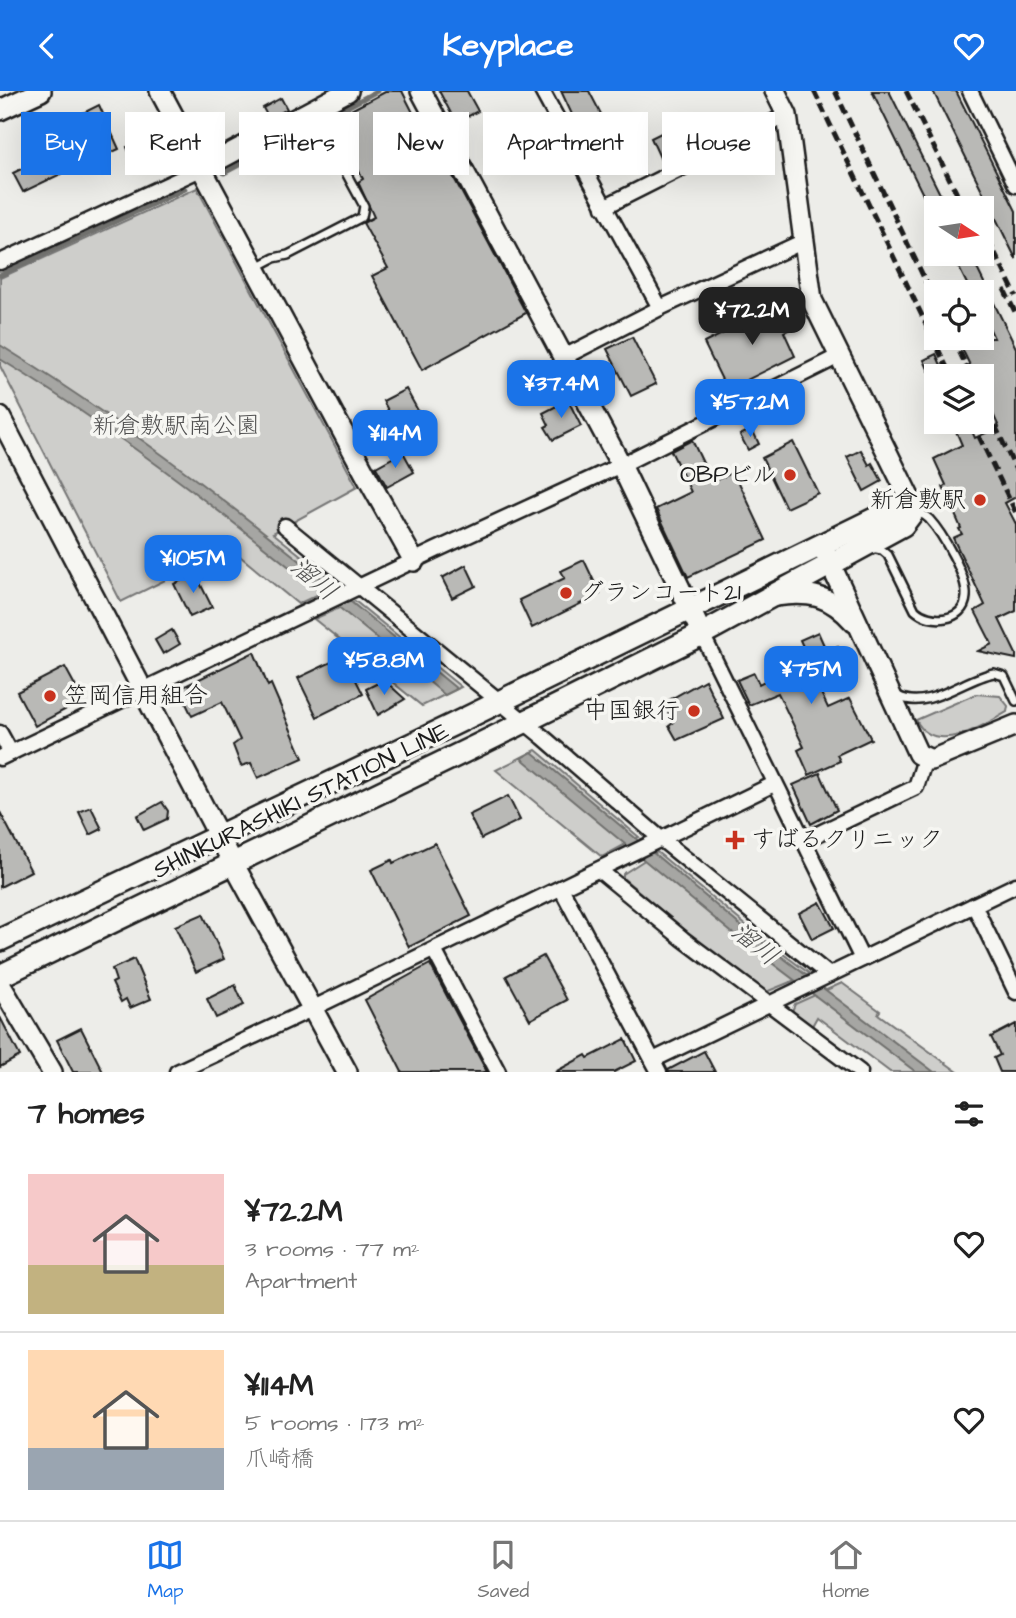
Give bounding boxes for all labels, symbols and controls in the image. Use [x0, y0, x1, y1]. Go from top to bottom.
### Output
text: Keyplace [443, 23, 573, 68]
icon: back [28, 27, 66, 65]
icon: heart [950, 27, 988, 65]
chip: Buy [21, 112, 111, 175]
chip: Rent [125, 112, 225, 175]
chip: Filters [239, 112, 359, 175]
chip: New [373, 112, 469, 175]
chip: Apartment [483, 112, 648, 175]
chip: House [662, 112, 775, 175]
north arrow [924, 196, 994, 266]
map controls [924, 196, 994, 434]
button: locate [924, 280, 994, 350]
pin: ¥72.2M [695, 287, 809, 347]
text: ¥72.2M [714, 294, 790, 326]
pin: ¥37.4M [504, 361, 618, 420]
button: layers [924, 364, 994, 434]
text: ¥37.4M [523, 367, 599, 399]
pin: ¥57.2M [693, 379, 807, 439]
text: ¥57.2M [711, 386, 789, 418]
park label: 新倉敷駅南公園 [92, 409, 260, 443]
pin: ¥114M [346, 411, 444, 470]
text: ¥114M [369, 417, 421, 449]
place label: OBPビル [680, 458, 776, 492]
marker: OBPビル [782, 467, 798, 483]
place label: 新倉敷駅 [870, 483, 966, 517]
marker: 新倉敷駅 [972, 492, 988, 508]
pin: ¥105M [144, 535, 242, 595]
text: ¥105M [160, 542, 226, 574]
water label: 溜川 [283, 548, 345, 610]
place label: グランコート21 [580, 576, 741, 610]
marker: グランコート21 [558, 585, 574, 601]
pin: ¥58.8M [327, 637, 441, 697]
text: ¥58.8M [344, 644, 424, 676]
pin: ¥75M [770, 647, 852, 706]
text: ¥75M [780, 653, 842, 685]
place label: 笠岡信用組合 [64, 679, 208, 713]
marker: 笠岡信用組合 [42, 688, 58, 704]
place label: 中国銀行 [584, 694, 680, 728]
marker: 中国銀行 [686, 703, 702, 719]
street label: SHINKURASHIKI STATION LINE [147, 714, 455, 888]
place label: すばるクリニック [751, 823, 943, 857]
marker: すばるクリニック [725, 830, 745, 850]
water label: 溜川 [723, 914, 787, 974]
text: 7 homes [28, 1093, 145, 1135]
icon: filters [950, 1095, 988, 1133]
text: ¥72.2M [245, 1191, 343, 1233]
icon: home [84, 1202, 168, 1286]
icon: heart [950, 1225, 988, 1263]
text: 3 rooms · 77 m² [245, 1233, 420, 1265]
text: Apartment [245, 1265, 357, 1297]
text: ¥114M [245, 1365, 314, 1407]
icon: home [84, 1378, 168, 1462]
icon: heart [950, 1401, 988, 1439]
text: 5 rooms · 173 m² [245, 1407, 425, 1439]
text: 爪崎橋 [245, 1443, 314, 1475]
tab: Map [146, 1536, 184, 1605]
tab: Saved [477, 1536, 529, 1605]
tab: Home [822, 1536, 869, 1605]

